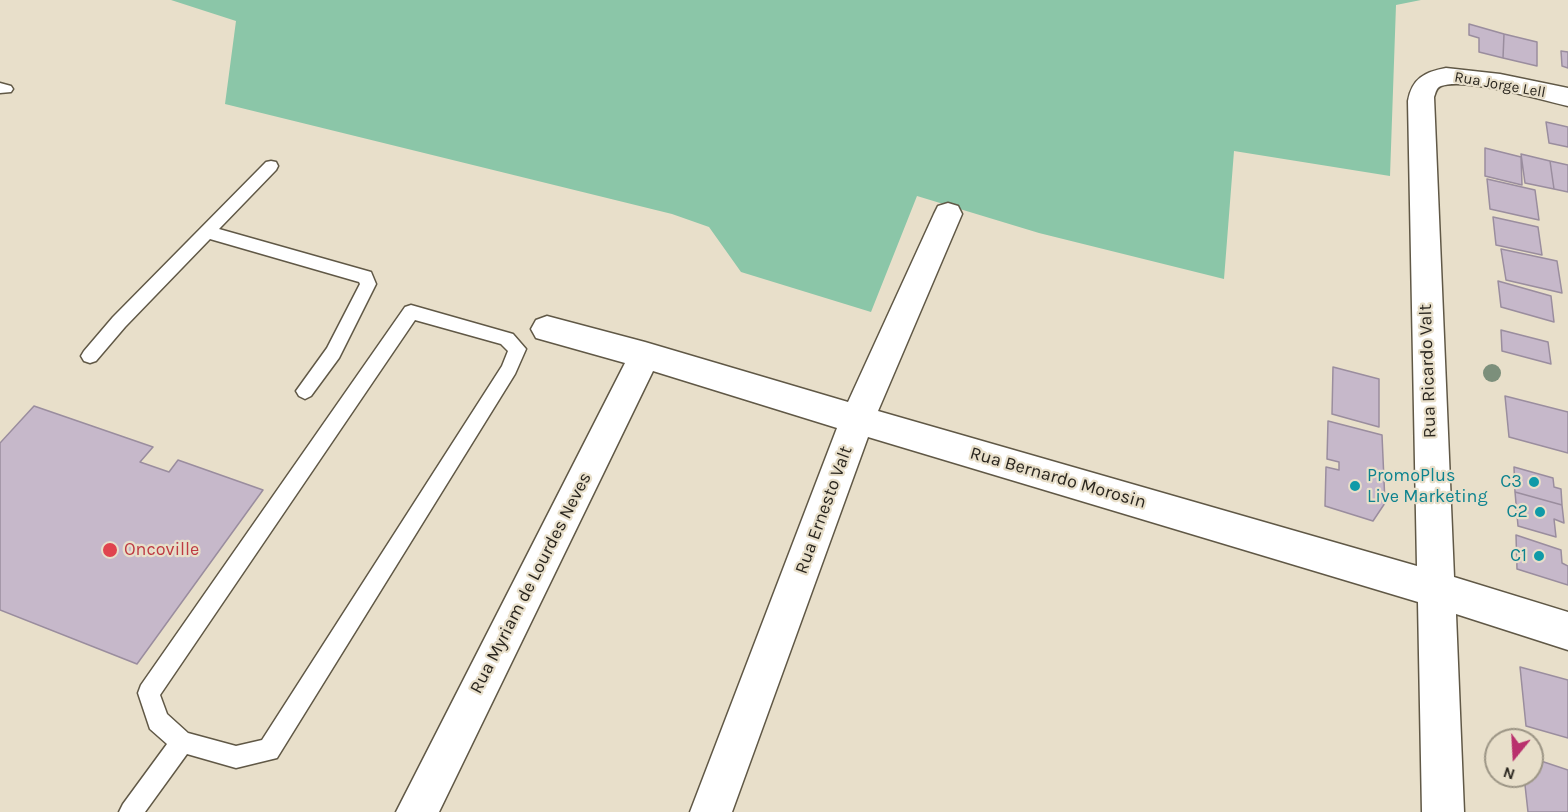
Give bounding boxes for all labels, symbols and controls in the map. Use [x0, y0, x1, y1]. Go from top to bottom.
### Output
street label: Rua Jorge Lell [1453, 68, 1547, 102]
street label: Rua Ricardo Valt [1415, 304, 1441, 438]
street label: Rua Ernesto Valt [791, 443, 857, 577]
street label: Rua Bernardo Morosin [967, 443, 1149, 513]
place label: PromoPlus Live Marketing [1367, 465, 1488, 508]
street label: Rua Myriam de Lourdes Neves [466, 469, 596, 697]
place label: C3 [1500, 471, 1522, 493]
marker: C3 [1527, 475, 1541, 489]
marker: PromoPlus Live Marketing [1348, 479, 1362, 493]
place label: C2 [1507, 501, 1528, 523]
marker: C2 [1533, 505, 1547, 519]
place label: Oncoville [124, 539, 199, 561]
marker: Oncoville [101, 541, 119, 559]
place label: C1 [1510, 545, 1527, 567]
marker: C1 [1532, 549, 1546, 563]
north arrow [1484, 728, 1544, 788]
text: N [1501, 763, 1517, 785]

